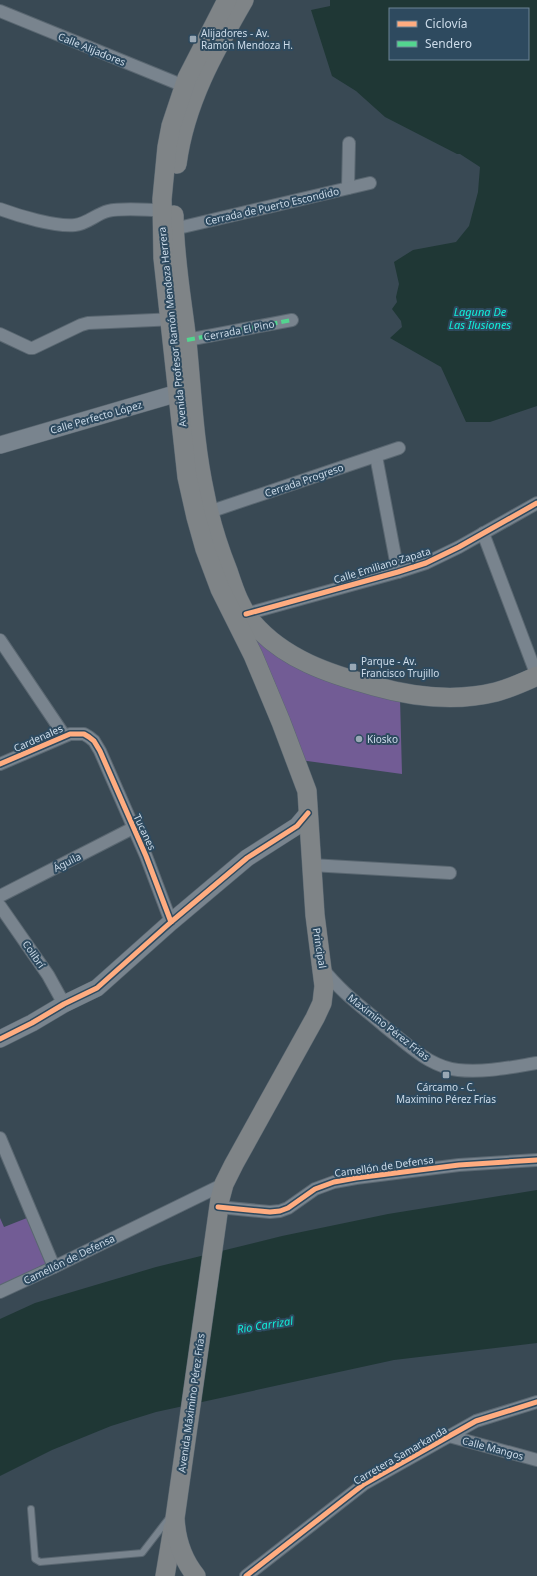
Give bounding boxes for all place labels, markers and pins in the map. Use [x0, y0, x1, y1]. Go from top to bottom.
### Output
place label: Alijadores - Av. Ramón Mendoza H. [201, 26, 293, 52]
marker: Alijadores - Av. Ramón Mendoza H. [188, 34, 198, 44]
place label: Parque - Av. Francisco Trujillo [361, 654, 439, 680]
marker: Parque - Av. Francisco Trujillo [348, 662, 358, 672]
place label: Kiosko [367, 732, 398, 746]
marker: Kiosko [354, 734, 364, 744]
marker: Cárcamo - C. Maximino Pérez Frías [441, 1070, 451, 1080]
place label: Cárcamo - C. Maximino Pérez Frías [396, 1080, 496, 1106]

